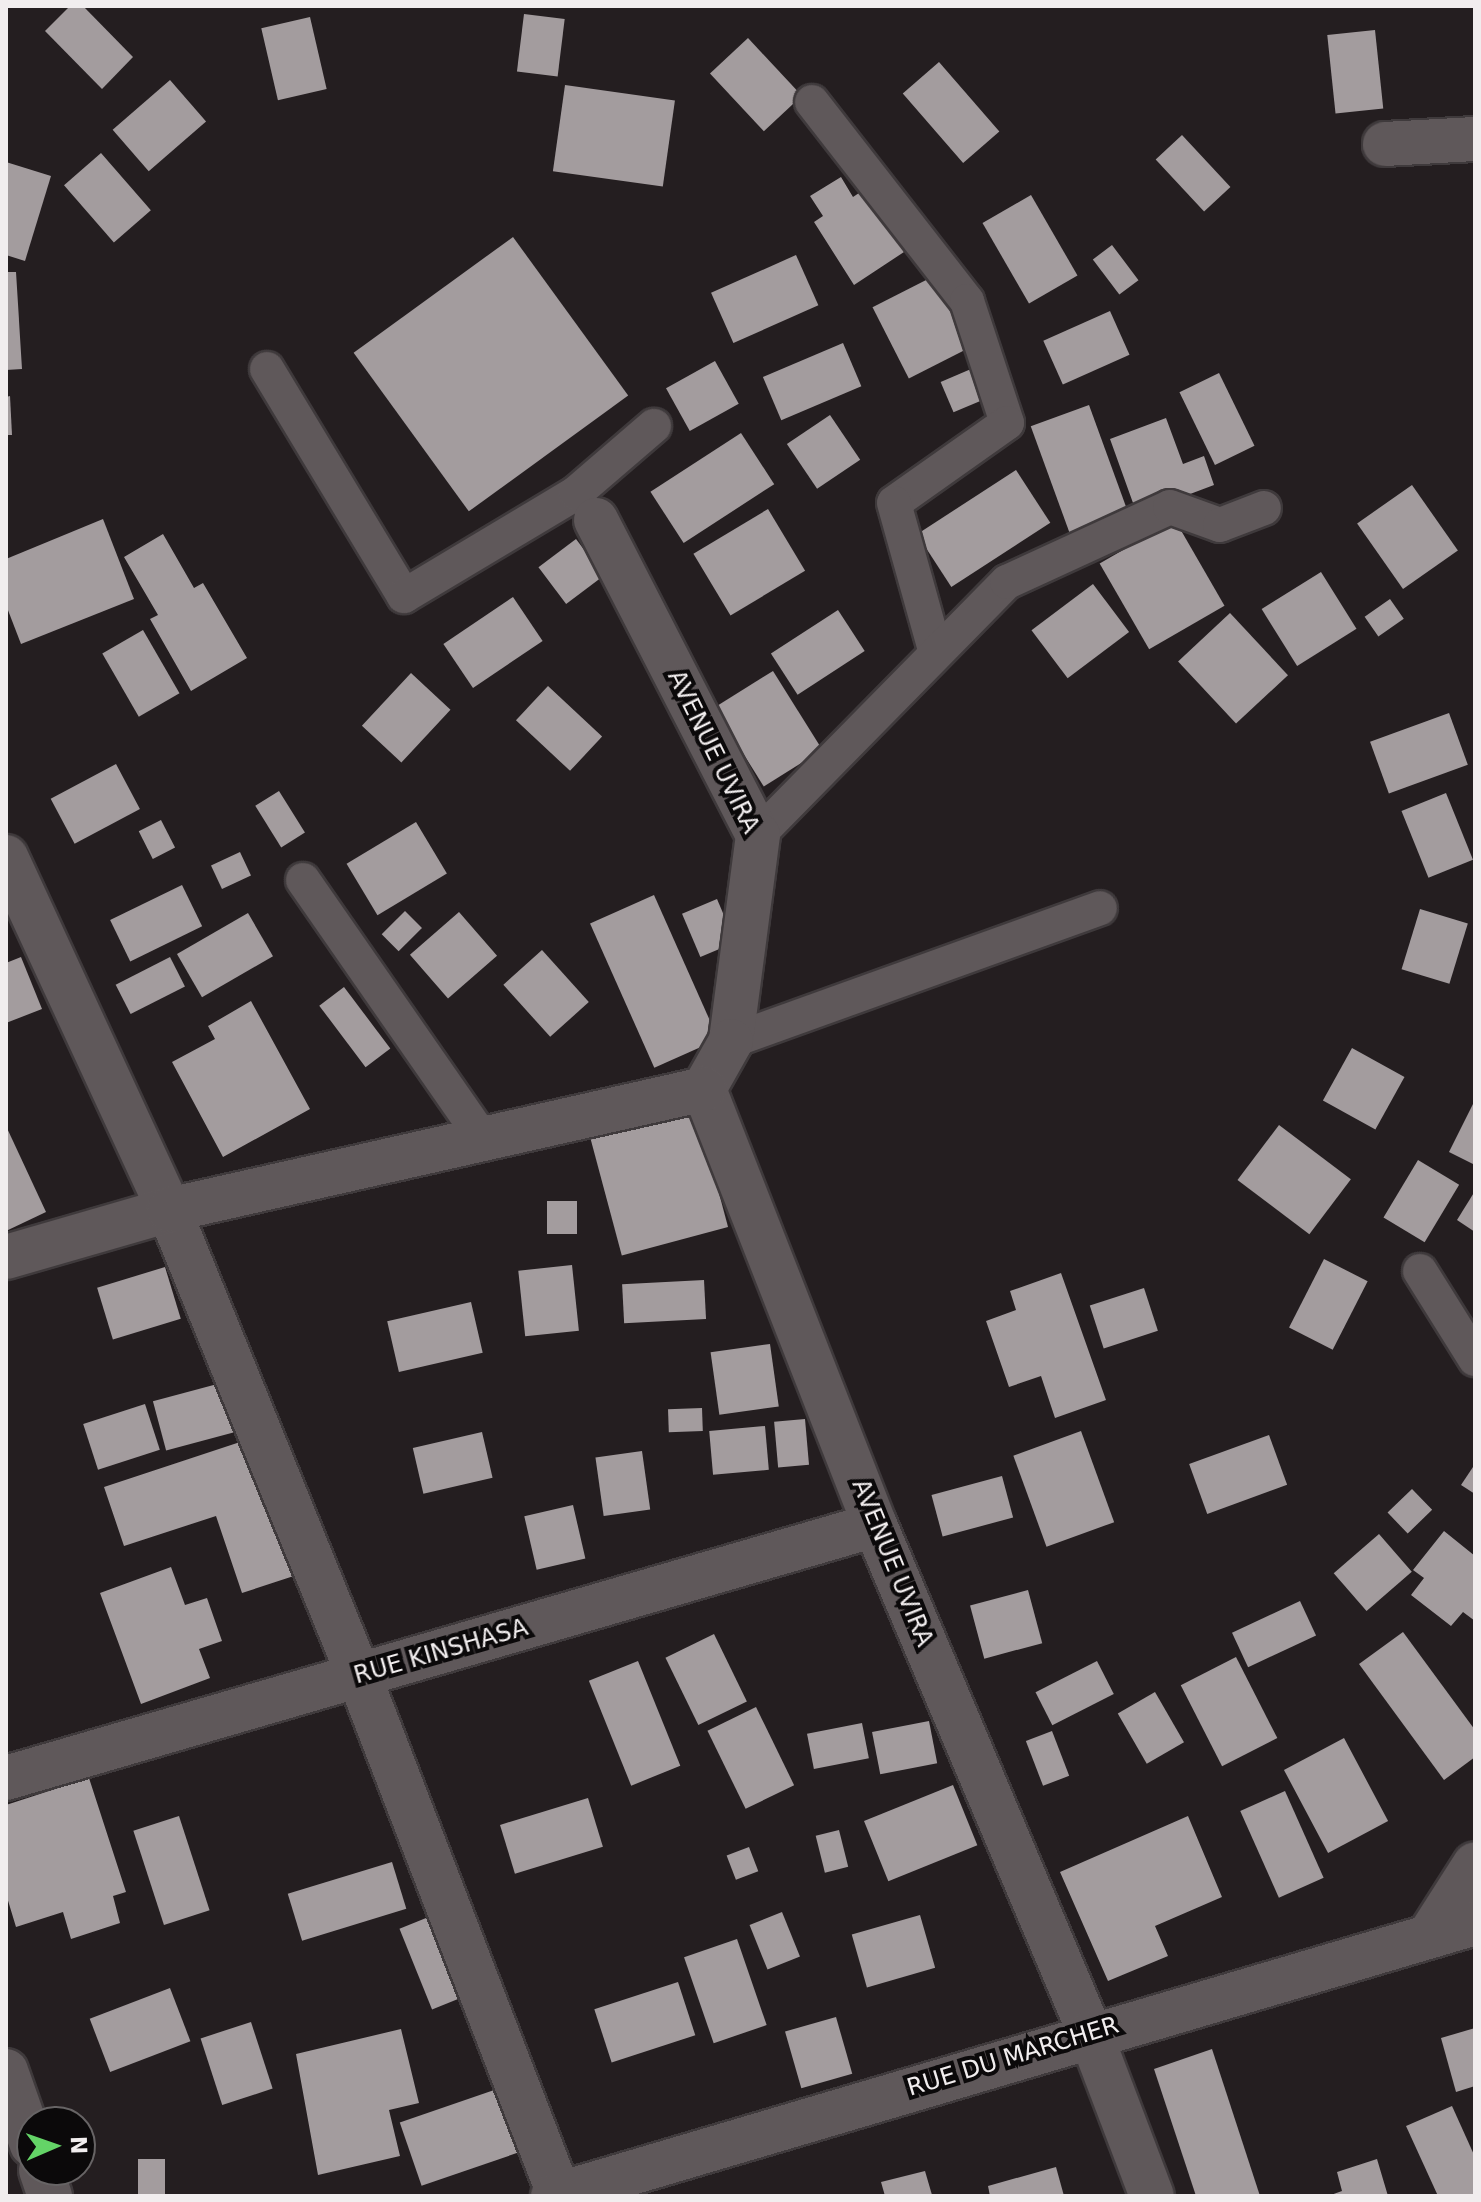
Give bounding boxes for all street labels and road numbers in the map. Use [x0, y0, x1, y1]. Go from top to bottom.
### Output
street label: AVENUE UVIRA [661, 666, 765, 838]
street label: AVENUE UVIRA [845, 1475, 939, 1651]
street label: RUE KINSHASA [351, 1613, 531, 1691]
street label: RUE DU MARCHER [904, 2011, 1122, 2103]

